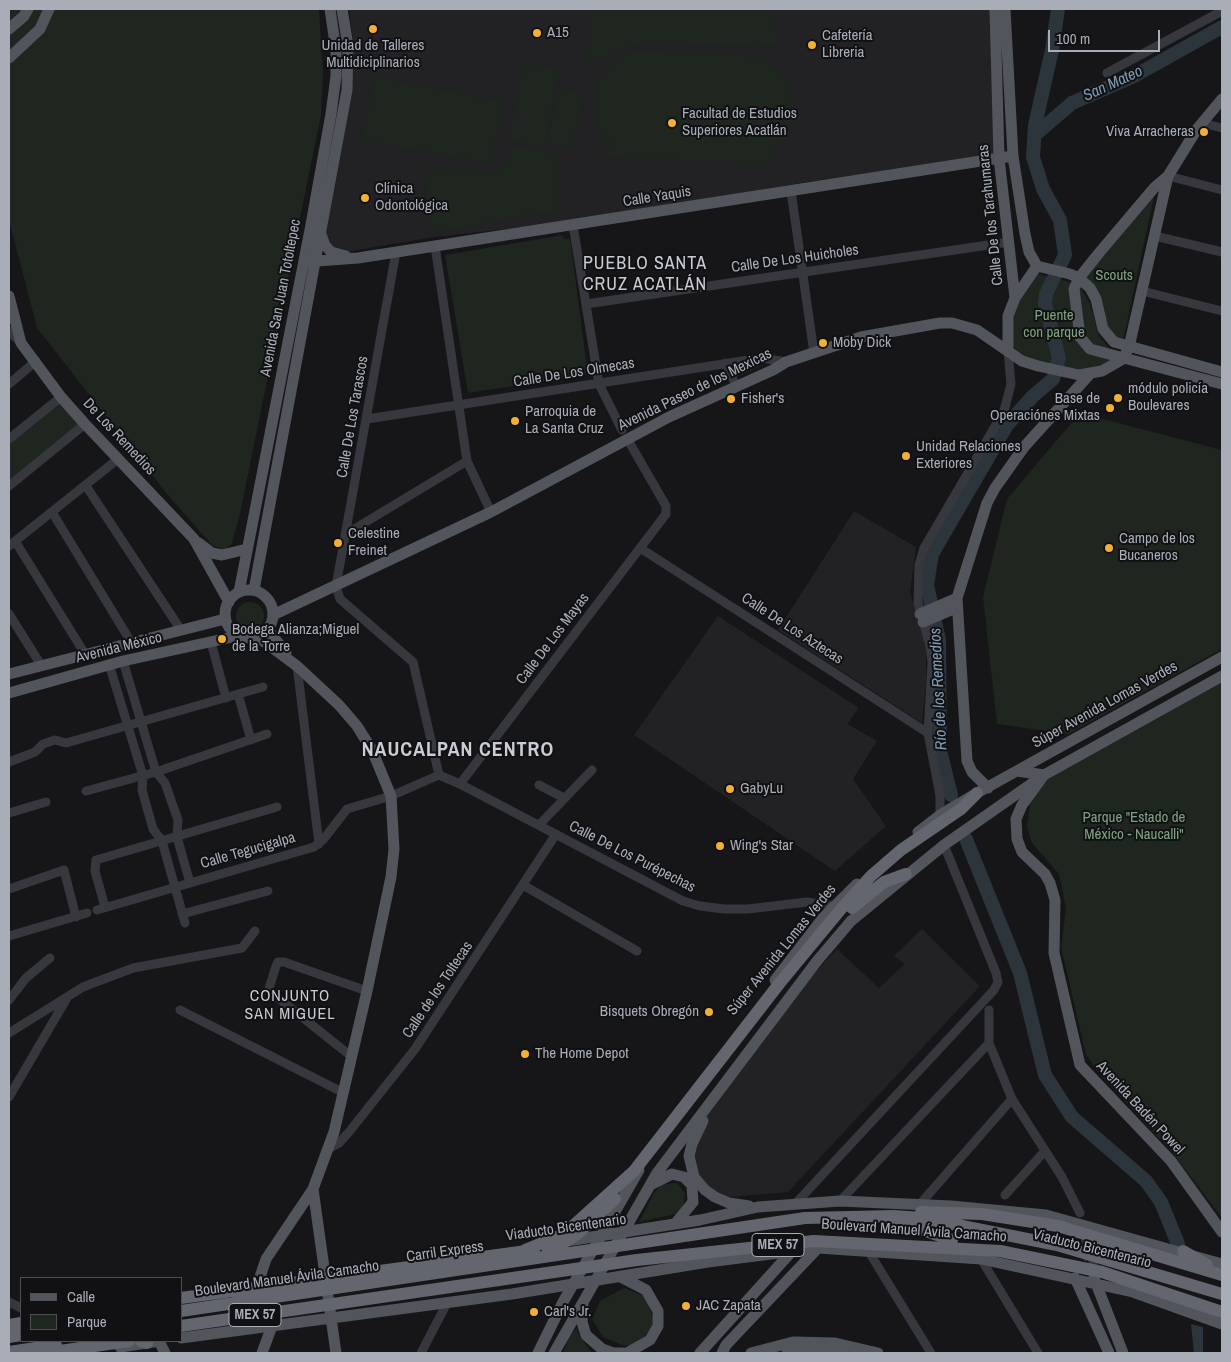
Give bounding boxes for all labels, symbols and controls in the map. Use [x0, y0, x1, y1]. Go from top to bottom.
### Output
scale bar [1051, 20, 1164, 52]
marker: Unidad de Talleres Multidiciplinarios [367, 23, 379, 35]
place label: A15 [547, 24, 569, 42]
marker: A15 [531, 27, 543, 39]
place label: Cafetería Libreria [822, 27, 873, 62]
text: 100 m [1056, 28, 1090, 49]
place label: Unidad de Talleres Multidiciplinarios [322, 37, 424, 72]
marker: Cafetería Libreria [806, 39, 818, 51]
water label: San Mateo [1080, 62, 1146, 106]
place label: Facultad de Estudios Superiores Acatlán [682, 105, 797, 140]
marker: Facultad de Estudios Superiores Acatlán [666, 117, 678, 129]
place label: Viva Arracheras [1106, 123, 1194, 141]
marker: Viva Arracheras [1198, 126, 1210, 138]
street label: Calle De los Tarahumaras [975, 144, 1007, 286]
place label: Clínica Odontológica [375, 180, 448, 215]
street label: Calle Yaquis [622, 183, 692, 211]
marker: Clínica Odontológica [359, 192, 371, 204]
street label: Avenida San Juan Totoltepec [257, 218, 305, 378]
street label: Calle De Los Huicholes [730, 241, 860, 277]
district label: PUEBLO SANTA CRUZ ACATLÁN [581, 253, 709, 296]
park label: Scouts [1095, 267, 1133, 285]
park label: Puente con parque [1023, 307, 1085, 342]
place label: Moby Dick [833, 334, 891, 352]
marker: Moby Dick [817, 337, 829, 349]
street label: Avenida Paseo de los Mexicas [615, 345, 775, 435]
street label: Calle De Los Tarascos [333, 355, 373, 479]
street label: Calle De Los Olmecas [512, 355, 636, 391]
place label: módulo policía Boulevares [1128, 380, 1208, 415]
place label: Fisher's [741, 390, 784, 408]
place label: Base de Operaciónes Mixtas [990, 390, 1100, 425]
marker: módulo policía Boulevares [1112, 392, 1124, 404]
marker: Fisher's [725, 393, 737, 405]
street label: De Los Remedios [79, 395, 159, 479]
marker: Base de Operaciónes Mixtas [1104, 402, 1116, 414]
place label: Parroquia de La Santa Cruz [525, 403, 604, 438]
marker: Parroquia de La Santa Cruz [509, 415, 521, 427]
place label: Unidad Relaciones Exteriores [916, 438, 1021, 473]
marker: Unidad Relaciones Exteriores [900, 450, 912, 462]
place label: Celestine Freinet [348, 525, 400, 560]
place label: Campo de los Bucaneros [1119, 530, 1195, 565]
marker: Celestine Freinet [332, 537, 344, 549]
marker: Campo de los Bucaneros [1103, 542, 1115, 554]
street label: Calle De Los Aztecas [738, 589, 846, 669]
street label: Calle De Los Mayas [513, 590, 593, 688]
place label: Bodega Alianza;Miguel de la Torre [232, 621, 359, 656]
water label: Río de los Remedios [926, 627, 952, 751]
street label: Avenida México [74, 629, 164, 667]
marker: Bodega Alianza;Miguel de la Torre [216, 633, 228, 645]
street label: Súper Avenida Lomas Verdes [1029, 658, 1181, 752]
district label: NAUCALPAN CENTRO [360, 739, 556, 763]
place label: GabyLu [740, 780, 783, 798]
marker: GabyLu [724, 783, 736, 795]
park label: Parque "Estado de México - Naucalli" [1083, 809, 1185, 844]
street label: Calle De Los Purépechas [566, 817, 698, 897]
street label: Calle Tegucigalpa [199, 829, 297, 873]
place label: Wing's Star [730, 837, 793, 855]
marker: Wing's Star [714, 840, 726, 852]
street label: Súper Avenida Lomas Verdes [724, 881, 840, 1019]
street label: Calle de los Toltecas [399, 938, 477, 1042]
district label: CONJUNTO SAN MIGUEL [243, 987, 337, 1025]
place label: Bisquets Obregón [600, 1003, 699, 1021]
marker: Bisquets Obregón [703, 1006, 715, 1018]
place label: The Home Depot [535, 1045, 629, 1063]
marker: The Home Depot [519, 1048, 531, 1060]
street label: Avenida Badén Powel [1092, 1058, 1188, 1158]
street label: Viaducto Bicentenario [505, 1211, 627, 1245]
street label: Boulevard Manuel Ávila Camacho [821, 1216, 1007, 1246]
street label: Viaducto Bicentenario [1031, 1226, 1153, 1272]
road number: MEX 57 [752, 1234, 804, 1256]
street label: Carril Express [405, 1238, 485, 1266]
street label: Boulevard Manuel Ávila Camacho [194, 1257, 380, 1301]
legend [20, 1277, 182, 1342]
text: Calle [67, 1286, 95, 1307]
place label: JAC Zapata [696, 1297, 761, 1315]
marker: JAC Zapata [680, 1300, 692, 1312]
place label: Carl's Jr. [544, 1303, 591, 1321]
road number: MEX 57 [229, 1304, 281, 1326]
marker: Carl's Jr. [528, 1306, 540, 1318]
text: Parque [67, 1311, 107, 1332]

